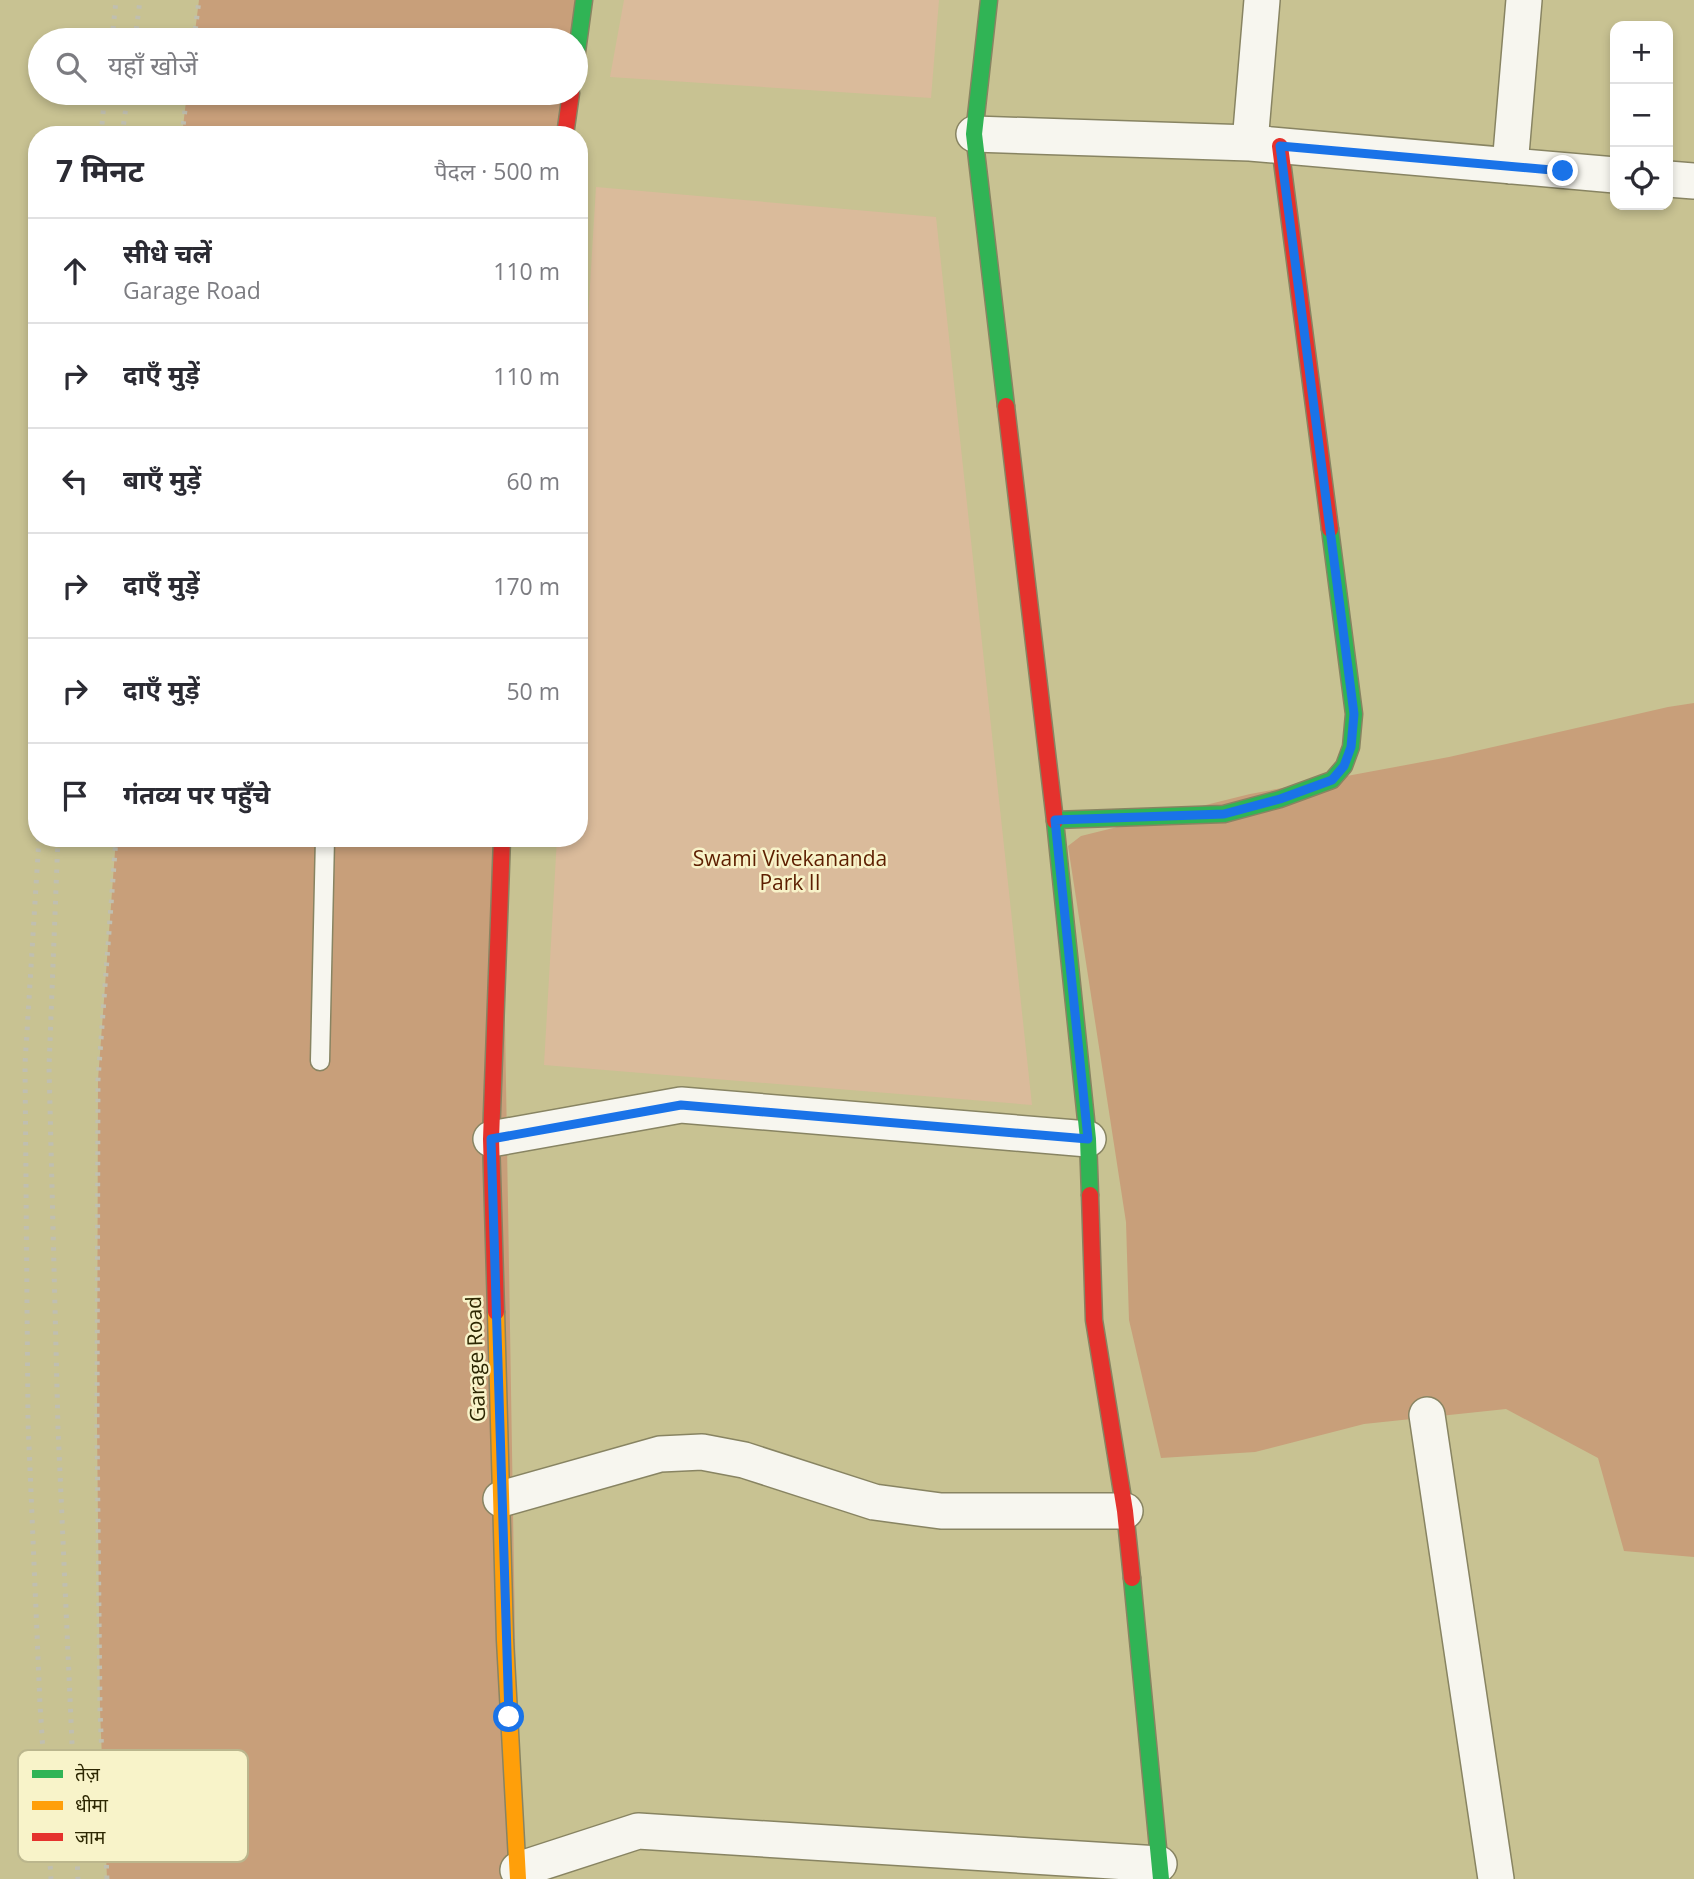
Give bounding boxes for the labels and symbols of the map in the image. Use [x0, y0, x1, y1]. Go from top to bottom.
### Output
route end [1547, 155, 1578, 186]
park label: Swami Vivekananda Park II [693, 844, 887, 896]
street label: Garage Road [459, 1296, 491, 1422]
route start [493, 1701, 524, 1732]
legend [18, 1750, 248, 1862]
text: तेज़ [75, 1761, 101, 1787]
text: धीमा [75, 1792, 109, 1818]
text: जाम [75, 1824, 106, 1850]

